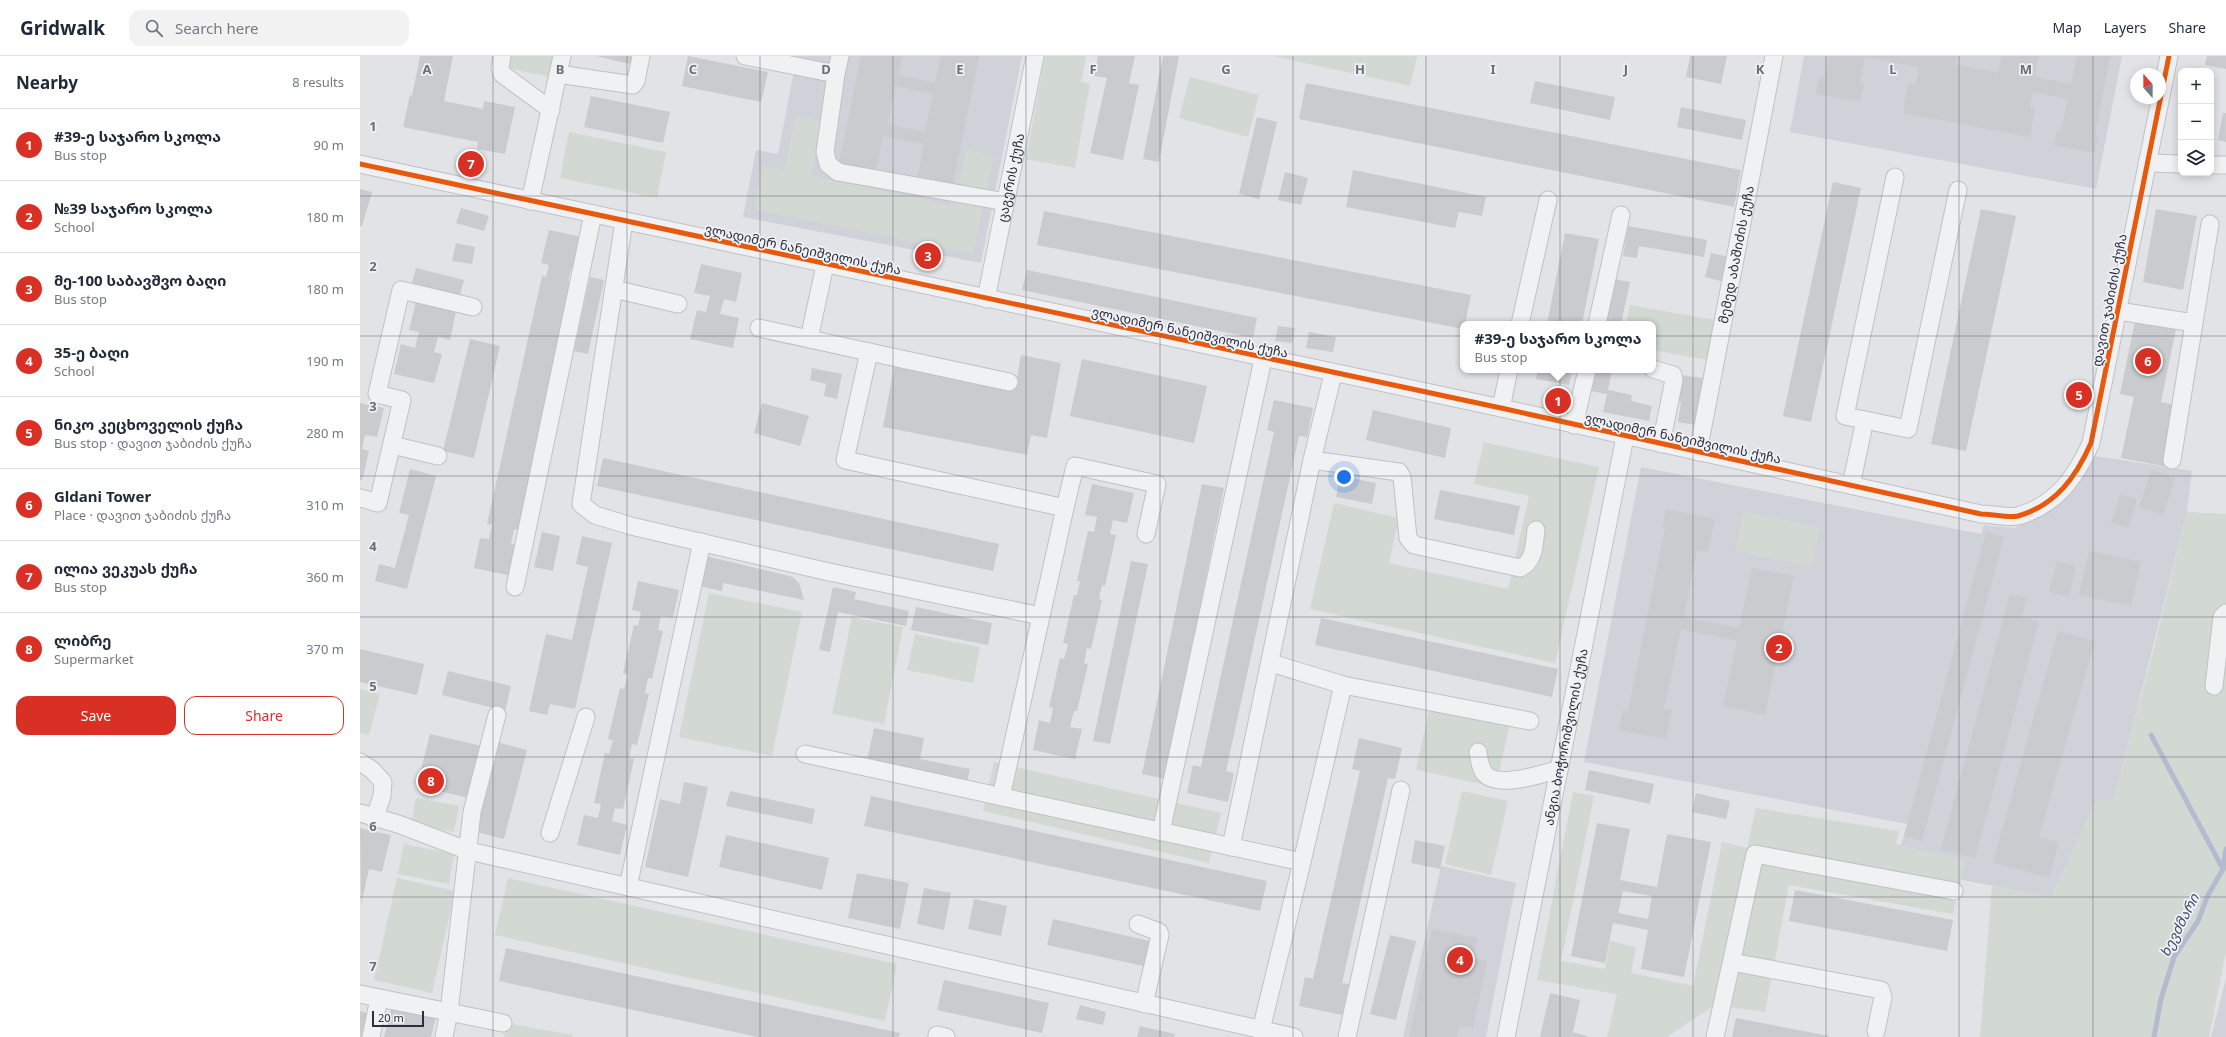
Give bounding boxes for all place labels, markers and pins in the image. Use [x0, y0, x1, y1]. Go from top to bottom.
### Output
pin: 7 [458, 149, 484, 179]
pin: 3 [915, 241, 941, 271]
pin: 6 [2135, 346, 2161, 376]
pin: 5 [2066, 380, 2092, 410]
pin: 1 [1545, 386, 1571, 416]
pin: 2 [1766, 633, 1792, 663]
pin: 8 [418, 766, 444, 796]
pin: 4 [1447, 945, 1473, 975]

